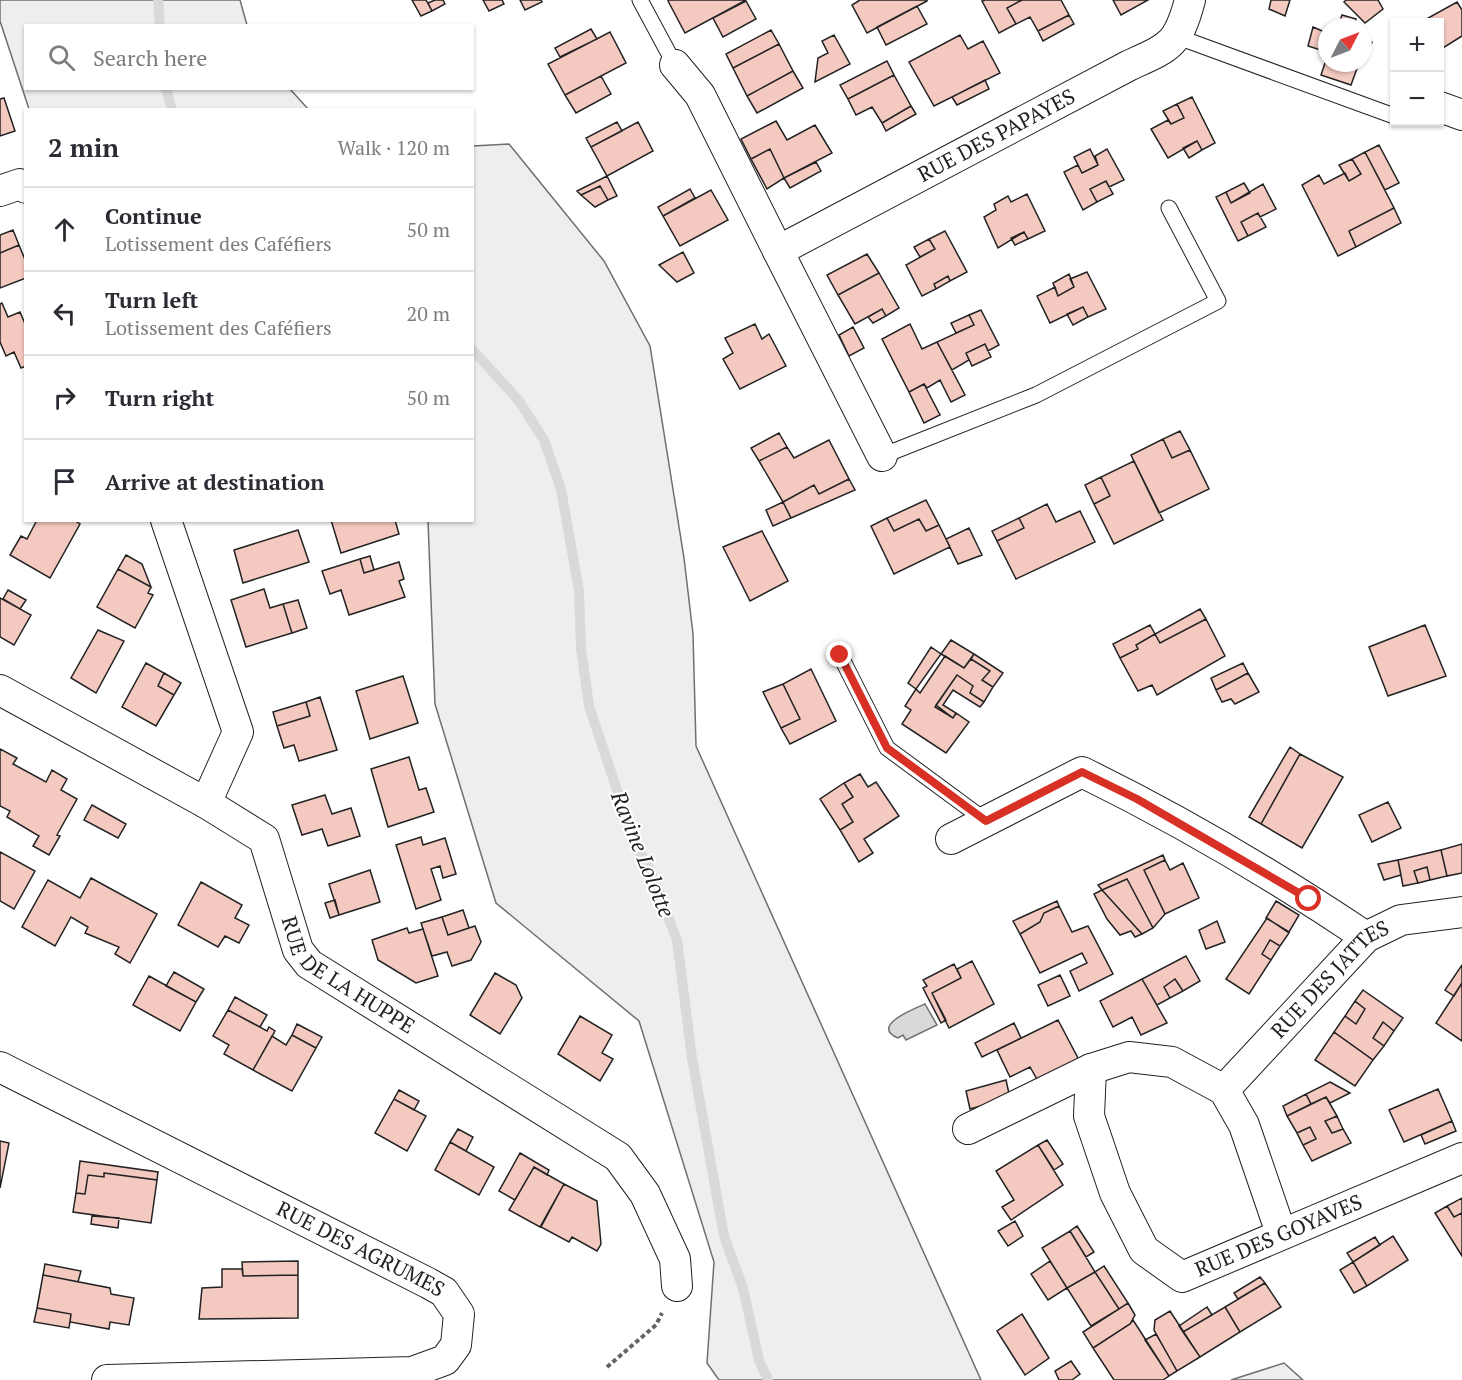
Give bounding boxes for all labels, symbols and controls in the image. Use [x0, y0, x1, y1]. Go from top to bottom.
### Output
north arrow [1318, 18, 1372, 72]
map controls [1390, 18, 1444, 126]
button: + [1390, 18, 1444, 72]
search box [24, 24, 474, 90]
icon: search [45, 41, 78, 74]
text: Search here [93, 43, 207, 72]
button: − [1390, 72, 1444, 126]
street label: RUE DES PAPAYES [913, 82, 1080, 188]
text: 2 min [48, 130, 119, 164]
text: Walk · 120 m [338, 134, 450, 161]
text: Continue [105, 201, 202, 230]
icon: ahead [48, 213, 81, 246]
text: 50 m [407, 216, 450, 243]
text: Lotissement des Caféfiers [105, 230, 332, 257]
text: Turn left [105, 285, 198, 314]
icon: left [48, 297, 81, 330]
text: 20 m [407, 300, 450, 327]
text: Lotissement des Caféfiers [105, 314, 332, 341]
icon: right [48, 381, 81, 414]
text: Turn right [105, 383, 214, 412]
text: 50 m [407, 384, 450, 411]
icon: arrive [48, 465, 81, 498]
text: Arrive at destination [105, 467, 324, 496]
route end [826, 641, 852, 667]
water label: Ravine Lolotte [605, 785, 682, 921]
route start [1295, 885, 1321, 911]
street label: RUE DE LA HUPPE [275, 913, 420, 1040]
street label: RUE DES JATTES [1264, 913, 1393, 1044]
street label: RUE DES GOYAVES [1190, 1187, 1366, 1283]
street label: RUE DES AGRUMES [272, 1194, 450, 1303]

